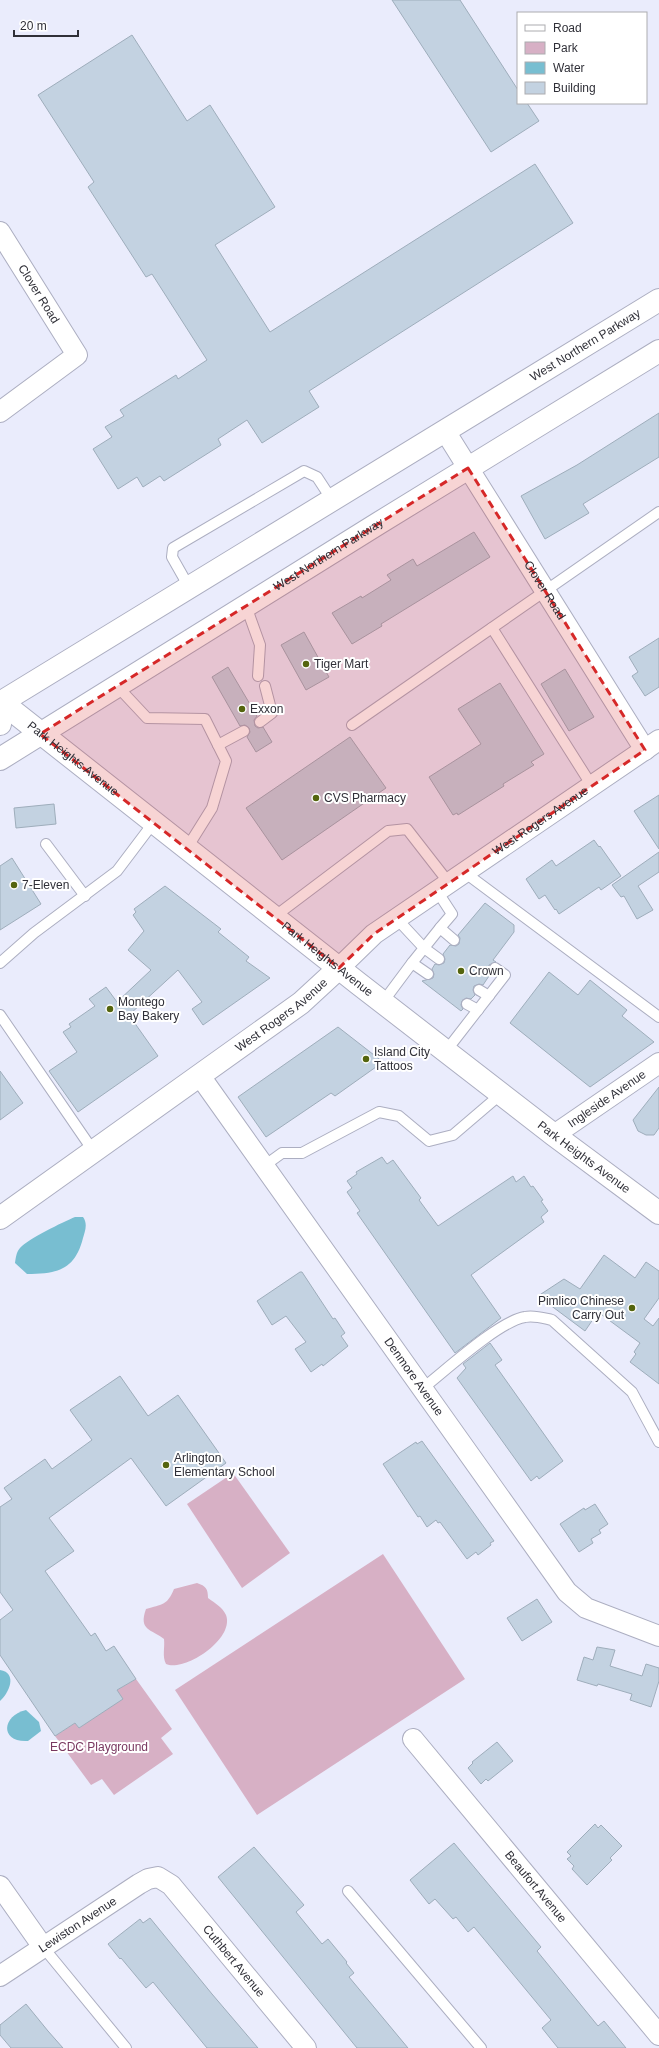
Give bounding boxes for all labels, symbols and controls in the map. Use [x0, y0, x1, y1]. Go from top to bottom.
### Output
scale bar [14, 12, 78, 38]
legend [517, 12, 647, 104]
text: 20 m [20, 19, 47, 33]
text: Road [553, 21, 582, 35]
text: Park [553, 41, 579, 55]
text: Water [553, 61, 585, 75]
text: Building [553, 81, 596, 95]
street label: Clover Road [15, 262, 62, 326]
street label: West Northern Parkway [528, 306, 643, 384]
street label: West Northern Parkway [271, 515, 386, 594]
street label: Clover Road [521, 558, 569, 622]
place label: Tiger Mart [314, 657, 369, 671]
marker: Tiger Mart [301, 659, 311, 669]
place label: Exxon [250, 702, 283, 716]
marker: Exxon [237, 704, 247, 714]
street label: Park Heights Avenue [25, 718, 122, 799]
street label: West Rogers Avenue [490, 783, 591, 858]
place label: CVS Pharmacy [324, 791, 406, 805]
marker: CVS Pharmacy [311, 793, 321, 803]
place label: 7-Eleven [22, 878, 69, 892]
marker: 7-Eleven [9, 880, 19, 890]
street label: Park Heights Avenue [279, 919, 376, 999]
place label: Crown [469, 964, 504, 978]
marker: Crown [456, 966, 466, 976]
street label: West Rogers Avenue [233, 975, 330, 1055]
place label: Montego Bay Bakery [118, 995, 179, 1023]
marker: Montego Bay Bakery [105, 1004, 115, 1014]
place label: Island City Tattoos [374, 1045, 430, 1073]
marker: Island City Tattoos [361, 1054, 371, 1064]
street label: Ingleside Avenue [565, 1067, 649, 1130]
street label: Park Heights Avenue [535, 1118, 633, 1196]
place label: Pimlico Chinese Carry Out [538, 1294, 625, 1322]
marker: Pimlico Chinese Carry Out [627, 1303, 637, 1313]
street label: Denmore Avenue [381, 1335, 447, 1419]
place label: Arlington Elementary School [174, 1451, 275, 1479]
marker: Arlington Elementary School [161, 1460, 171, 1470]
park label: ECDC Playground [50, 1740, 148, 1754]
street label: Beaufort Avenue [502, 1848, 570, 1925]
street label: Lewiston Avenue [36, 1894, 119, 1956]
street label: Cuthbert Avenue [200, 1922, 268, 2000]

